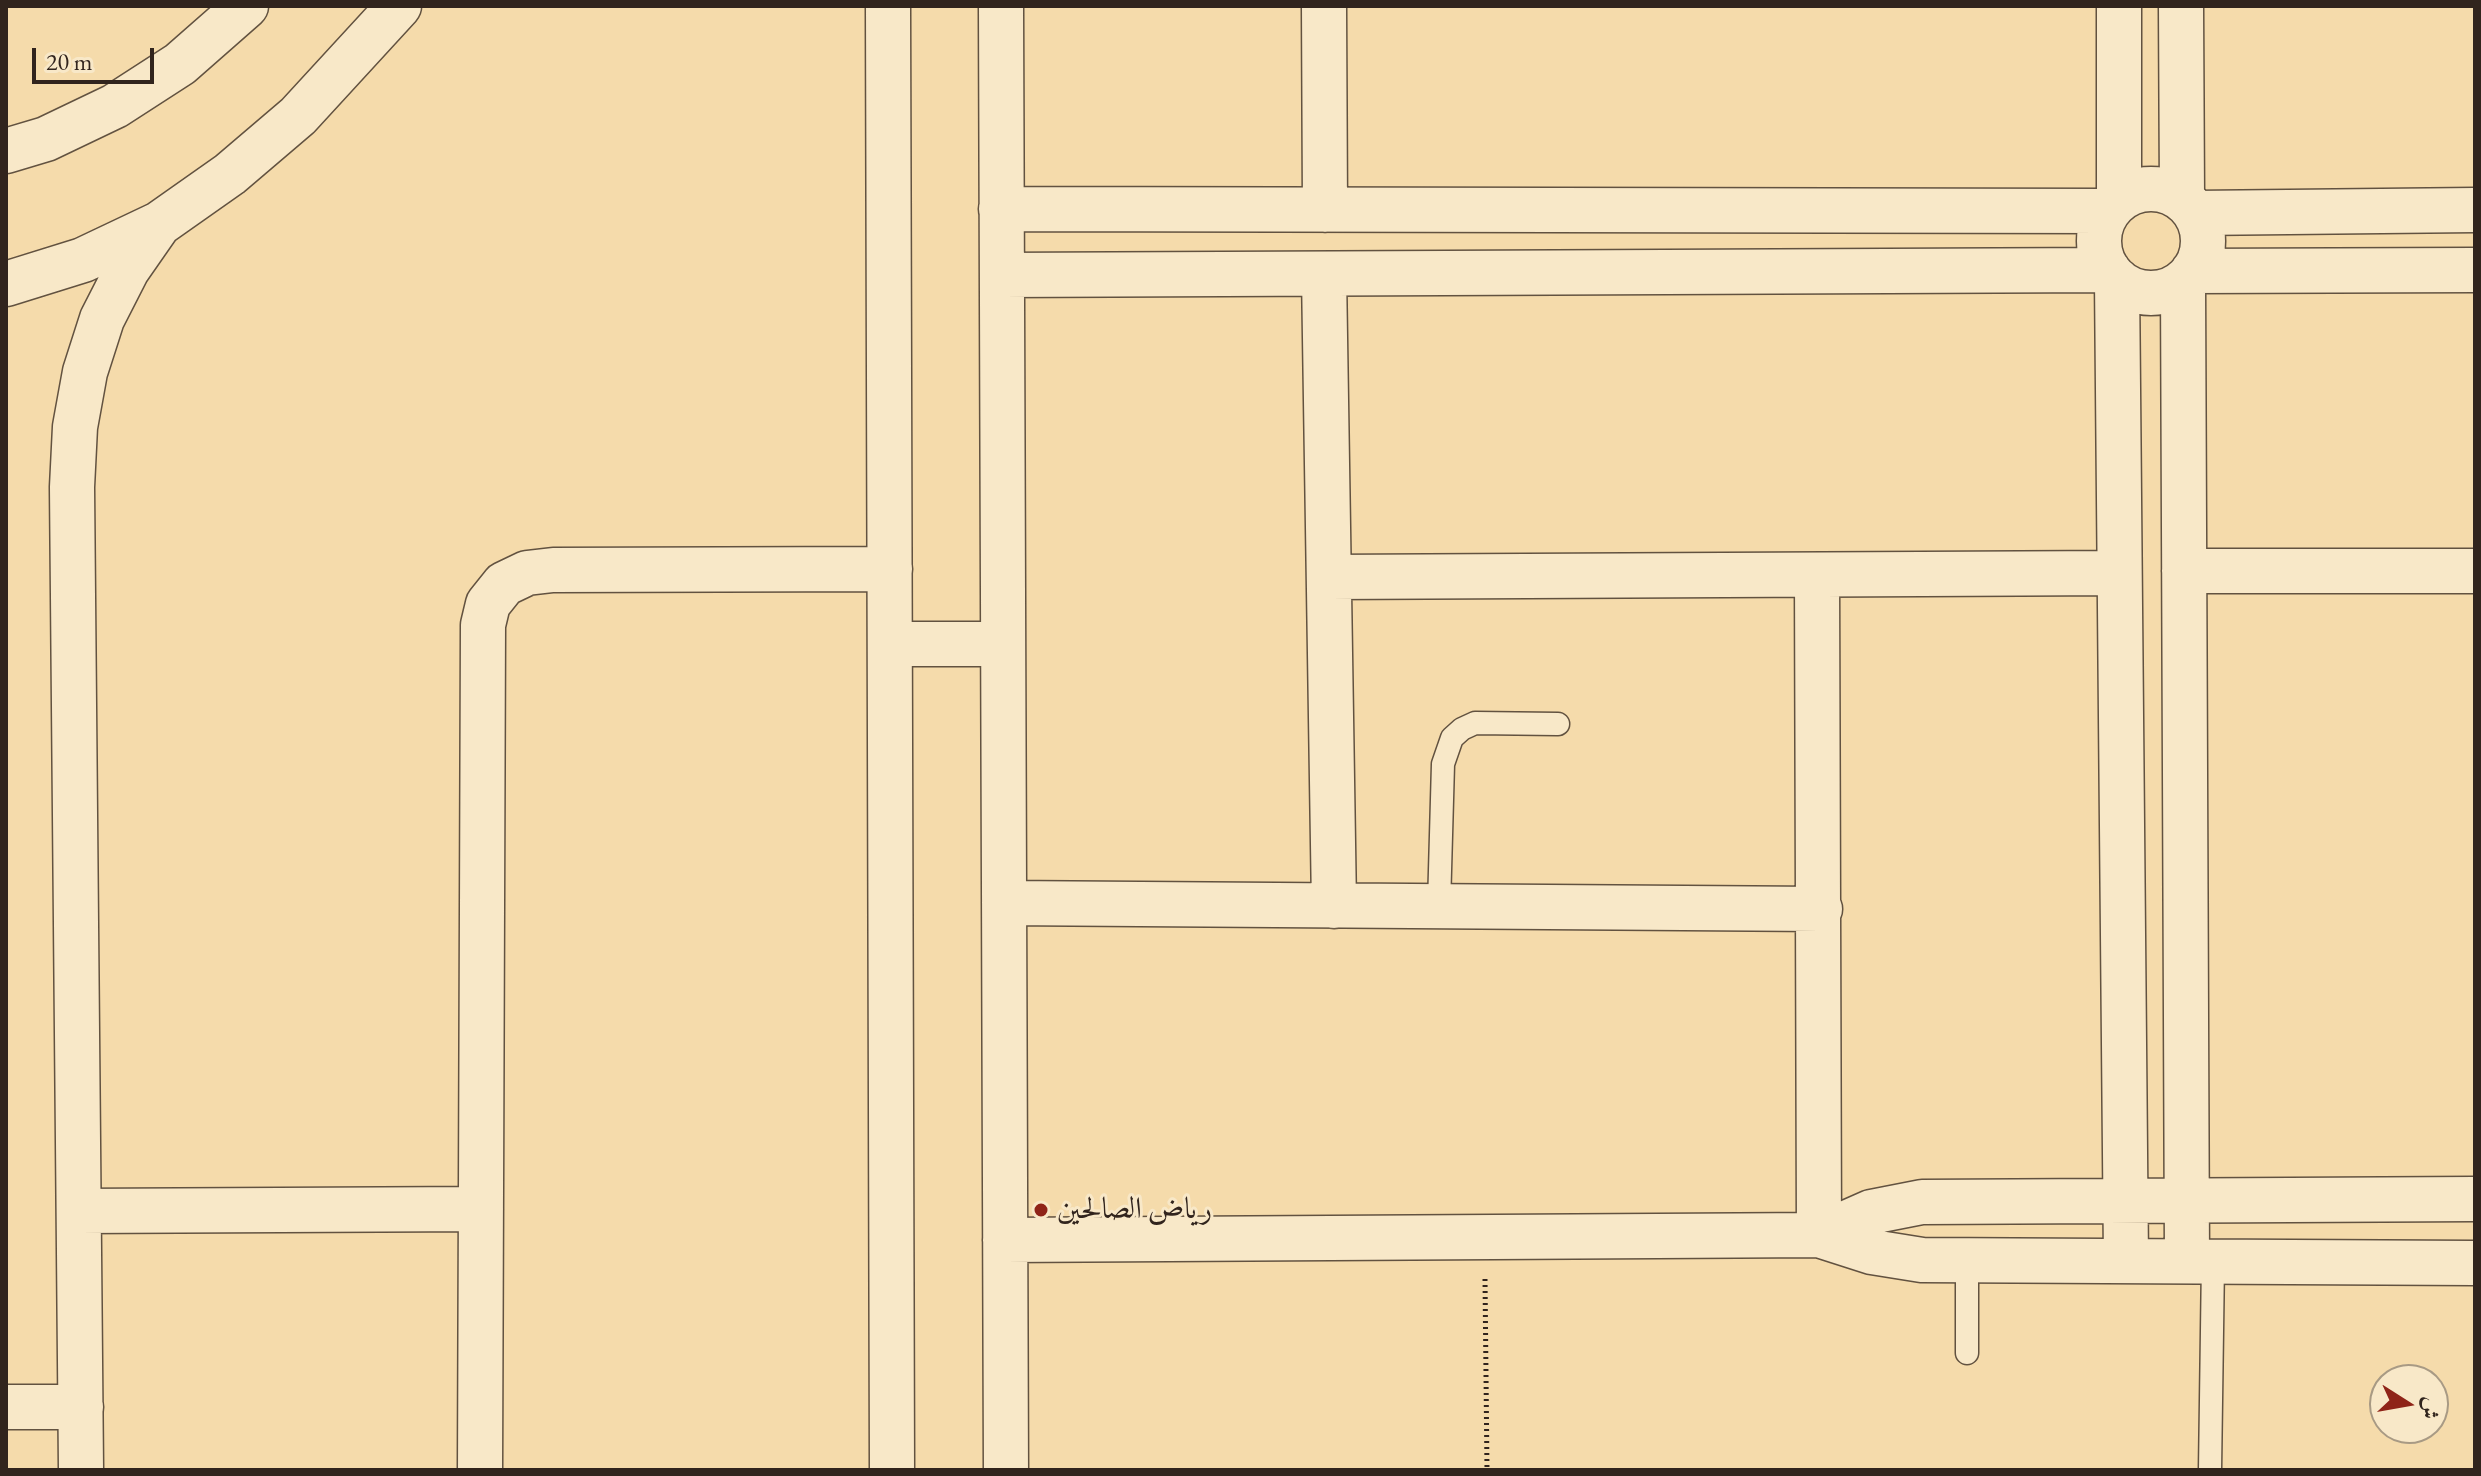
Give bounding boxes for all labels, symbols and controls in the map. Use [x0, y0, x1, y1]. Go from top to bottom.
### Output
scale bar [36, 32, 158, 82]
text: 20 m [46, 46, 93, 77]
place label: رياض الصالحين [1057, 1192, 1212, 1228]
marker: رياض الصالحين [1032, 1201, 1050, 1219]
north arrow [2369, 1364, 2449, 1444]
text: ش [2415, 1395, 2447, 1422]

